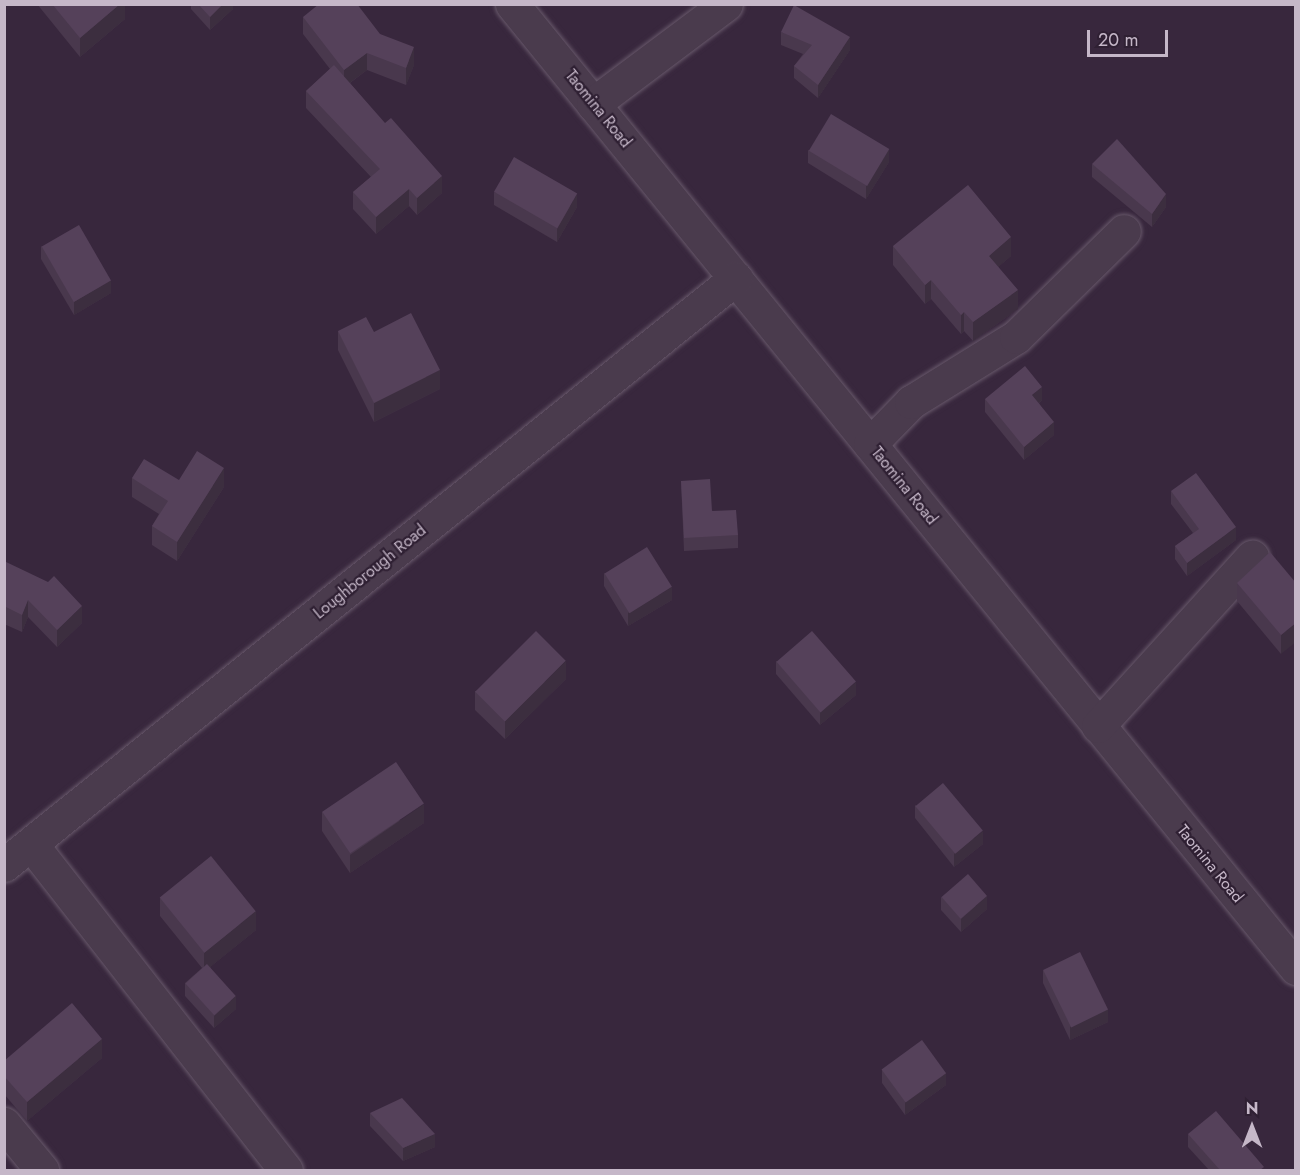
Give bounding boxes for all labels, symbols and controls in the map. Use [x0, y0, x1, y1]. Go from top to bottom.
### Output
scale bar [1090, 18, 1171, 56]
text: 20 m [1098, 27, 1138, 53]
street label: Taomina Road [561, 66, 635, 152]
street label: Taomina Road [867, 443, 941, 529]
street label: Loughborough Road [310, 521, 430, 623]
street label: Taomina Road [1173, 821, 1247, 907]
north arrow [1222, 1097, 1282, 1157]
text: N [1246, 1097, 1258, 1120]

